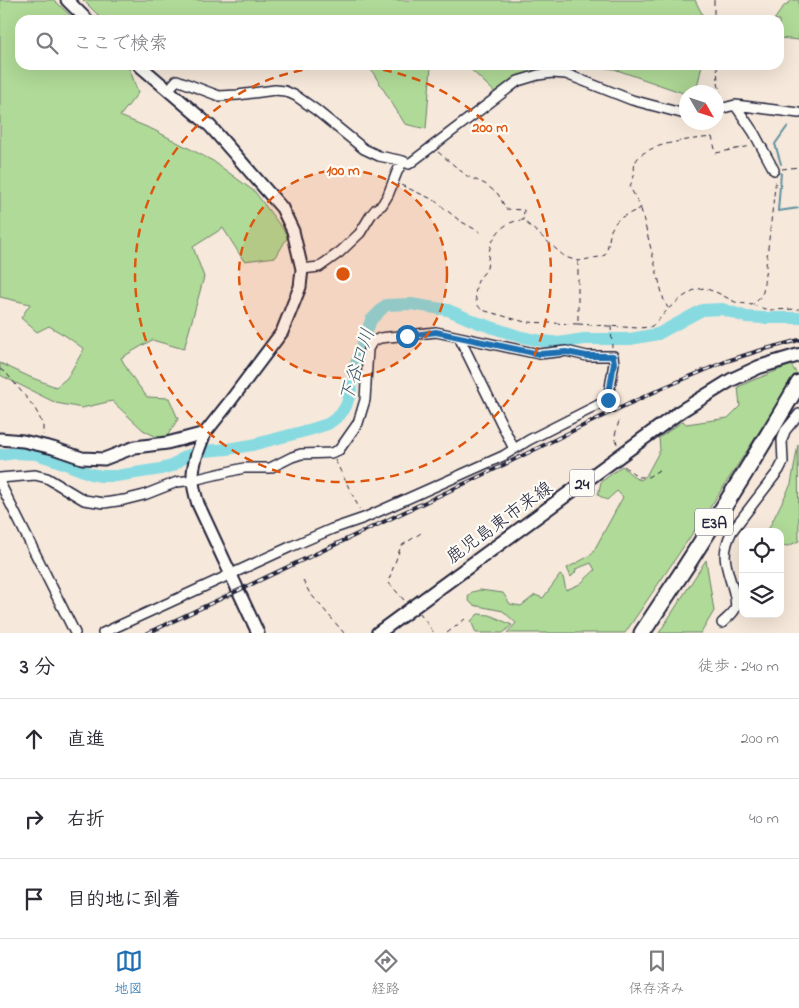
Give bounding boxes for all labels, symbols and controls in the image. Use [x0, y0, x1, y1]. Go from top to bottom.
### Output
search box [15, 15, 784, 70]
icon: search [33, 29, 61, 57]
text: ここで検索 [73, 31, 168, 58]
north arrow [679, 85, 724, 130]
text: 200 m [471, 117, 508, 139]
text: 100 m [326, 160, 360, 182]
centre of rings [334, 265, 352, 283]
water label: 下谷口川 [334, 325, 383, 406]
route start [396, 325, 419, 348]
route end [597, 389, 620, 412]
road number: 24 [570, 469, 594, 496]
street label: 鹿児島東市来線 [442, 476, 559, 571]
road number: E3A [695, 508, 733, 536]
map controls [739, 528, 784, 618]
button: locate [739, 528, 784, 573]
button: layers [739, 573, 784, 618]
text: 3 分 [20, 653, 55, 683]
text: 徒歩 · 240 m [698, 655, 779, 679]
icon: ahead [20, 725, 48, 753]
text: 直進 [67, 727, 105, 754]
text: 200 m [741, 727, 779, 751]
icon: right [20, 805, 48, 833]
text: 右折 [67, 807, 105, 834]
text: 40 m [749, 807, 779, 831]
icon: arrive [20, 885, 48, 913]
text: 目的地に到着 [67, 887, 181, 914]
tab: 地図 [115, 947, 143, 1000]
tab: 経路 [372, 947, 400, 1000]
tab: 保存済み [629, 947, 685, 1000]

